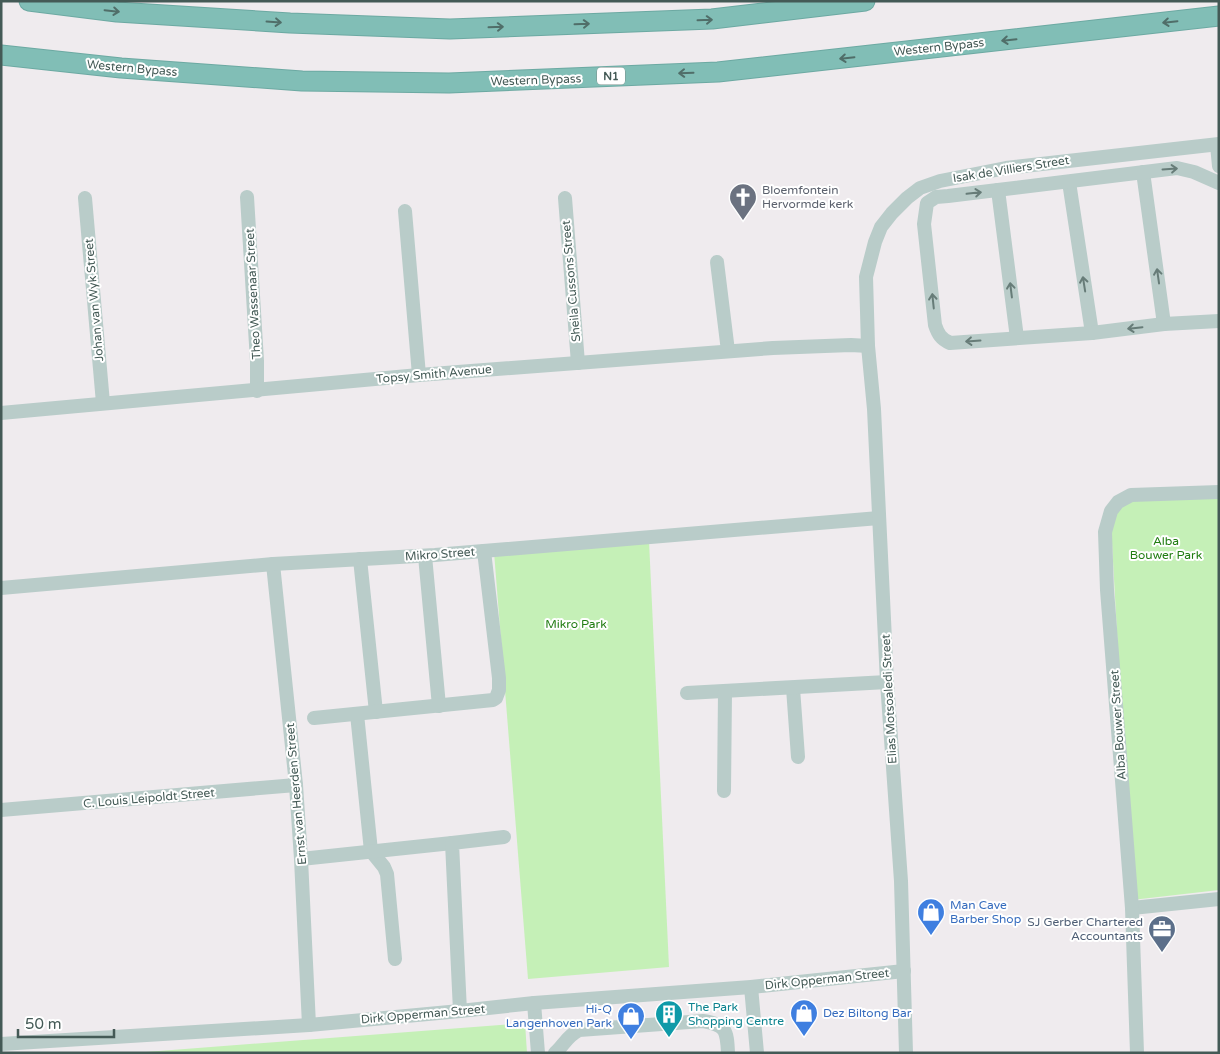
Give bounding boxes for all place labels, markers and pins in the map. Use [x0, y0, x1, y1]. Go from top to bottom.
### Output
church icon: Bloemfontein Hervormde kerk [728, 182, 758, 221]
place label: Bloemfontein Hervormde kerk [762, 183, 854, 211]
shop icon: Man Cave Barber Shop [916, 897, 946, 936]
place label: Man Cave Barber Shop [950, 898, 1021, 926]
office icon: SJ Gerber Chartered Accountants [1147, 914, 1177, 953]
place label: SJ Gerber Chartered Accountants [1027, 915, 1143, 943]
shop icon: Dez Biltong Bar [789, 998, 819, 1037]
building icon: The Park Shopping Centre [654, 999, 684, 1038]
place label: The Park Shopping Centre [688, 1000, 784, 1028]
shop icon: Hi-Q Langenhoven Park [616, 1001, 646, 1040]
place label: Hi-Q Langenhoven Park [506, 1002, 612, 1030]
place label: Dez Biltong Bar [823, 1006, 912, 1020]

